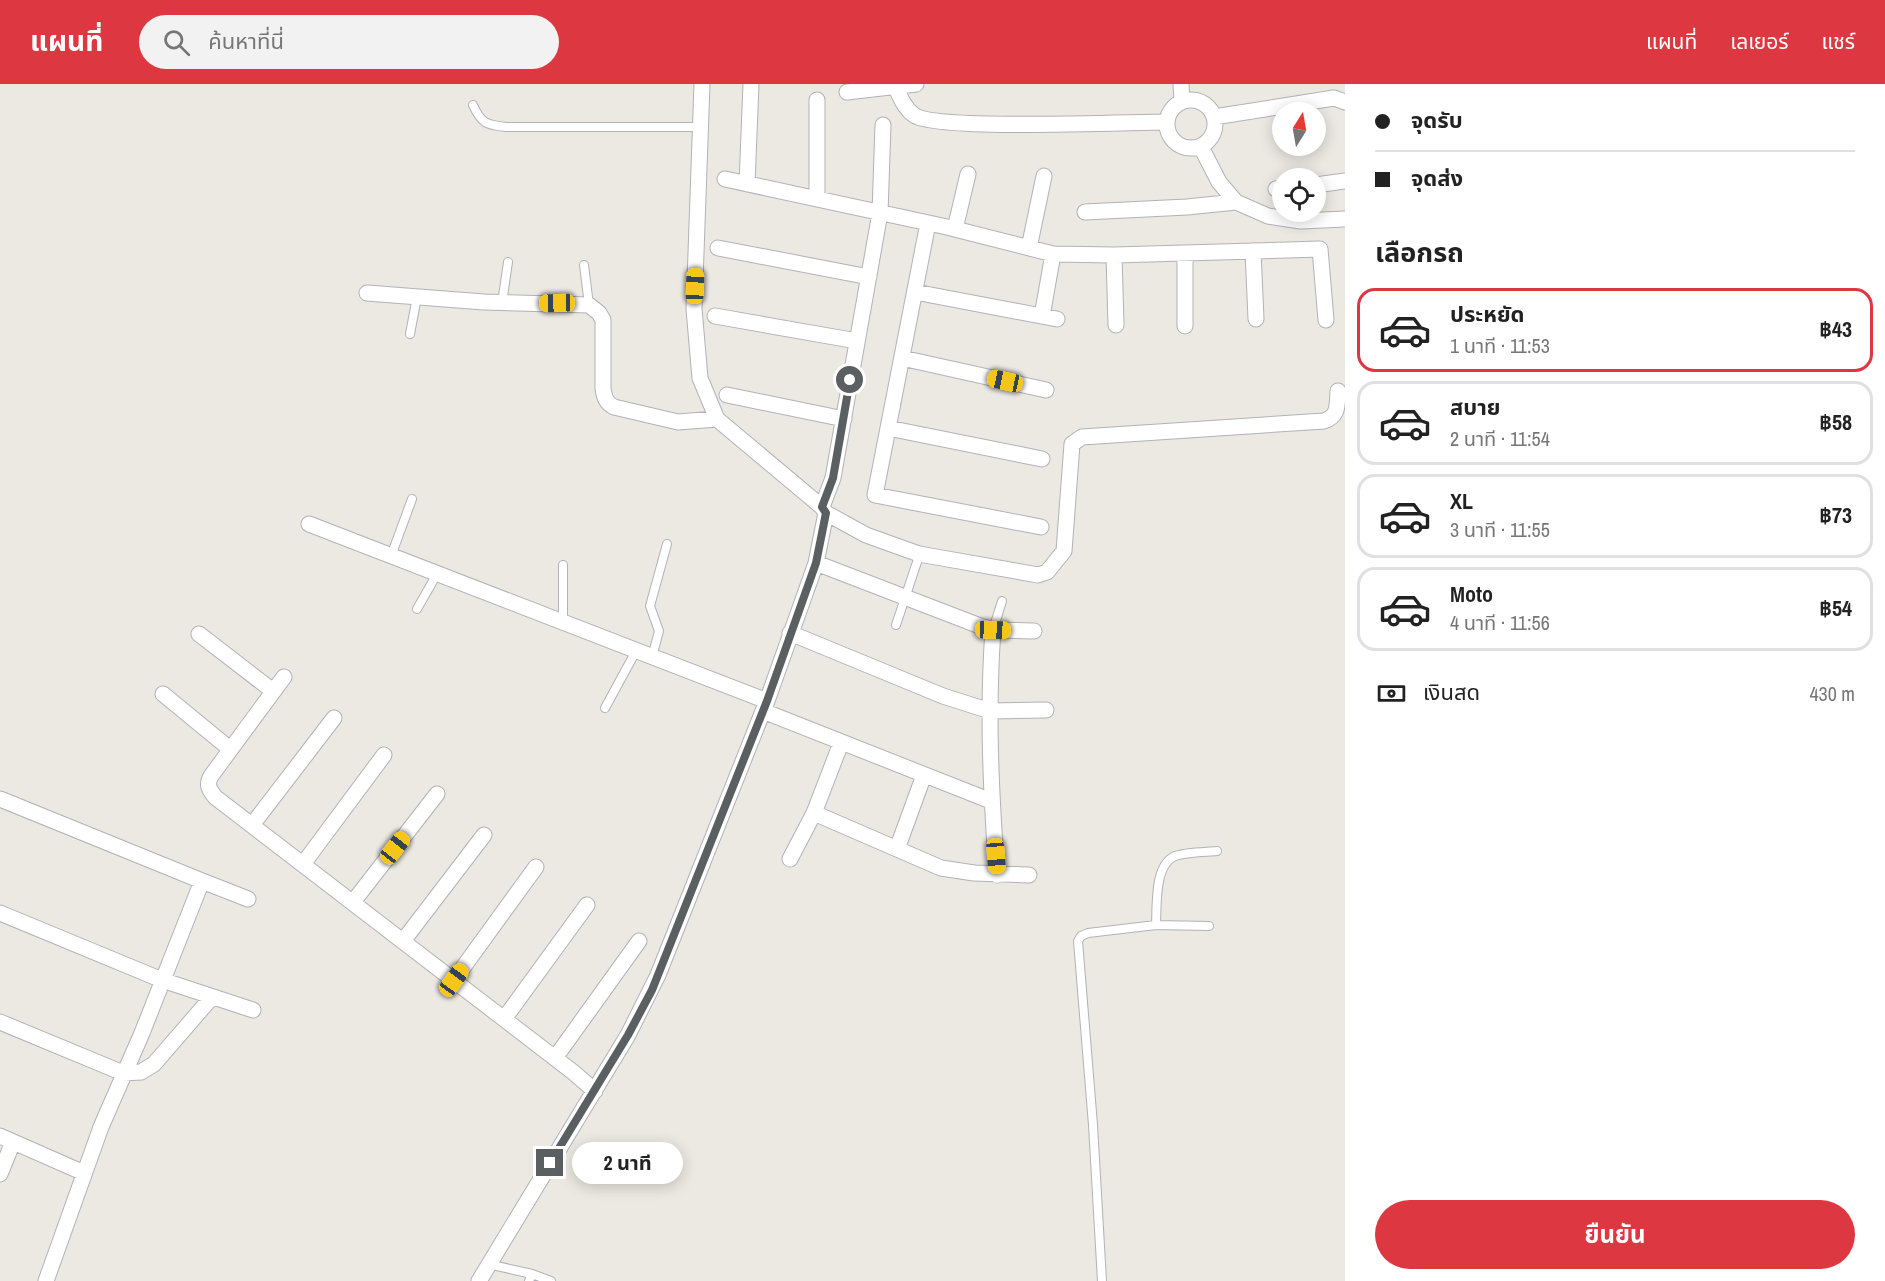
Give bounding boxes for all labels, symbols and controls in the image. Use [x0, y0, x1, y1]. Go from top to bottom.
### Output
search box [139, 15, 559, 69]
text: แผนที่ [30, 22, 103, 60]
icon: search [160, 26, 193, 59]
text: ค้นหาที่นี่ [208, 26, 284, 56]
text: แผนที่ [1646, 27, 1697, 56]
text: เลเยอร์ [1730, 27, 1789, 56]
text: แชร์ [1822, 27, 1855, 56]
north arrow [1272, 102, 1326, 156]
map controls [1272, 102, 1326, 222]
text: จุดรับ [1411, 105, 1463, 135]
text: จุดส่ง [1411, 163, 1463, 193]
button: locate [1272, 168, 1326, 222]
text: เลือกรถ [1375, 234, 1464, 270]
car [685, 268, 705, 304]
car [539, 294, 575, 312]
text: ประหยัด [1450, 299, 1525, 329]
icon: car [1378, 303, 1432, 357]
text: ฿43 [1819, 314, 1852, 344]
text: 1 นาที · 11:53 [1450, 332, 1550, 359]
route start [836, 366, 863, 393]
car [986, 368, 1024, 394]
text: สบาย [1450, 392, 1500, 422]
icon: car [1378, 396, 1432, 450]
text: ฿58 [1819, 407, 1852, 437]
text: 2 นาที · 11:54 [1450, 425, 1550, 452]
text: XL [1450, 486, 1473, 516]
icon: car [1378, 489, 1432, 543]
text: ฿73 [1819, 500, 1852, 530]
text: 3 นาที · 11:55 [1450, 516, 1550, 543]
text: Moto [1450, 579, 1493, 609]
icon: car [1378, 582, 1432, 636]
text: ฿54 [1819, 593, 1852, 623]
text: 4 นาที · 11:56 [1450, 609, 1550, 636]
car [975, 620, 1011, 640]
icon: cash [1375, 677, 1408, 710]
text: เงินสด [1423, 677, 1480, 707]
text: 430 m [1809, 680, 1855, 707]
car [377, 828, 413, 868]
car [985, 837, 1007, 875]
car [436, 960, 472, 1000]
callout: 2 นาที [571, 1142, 682, 1184]
route end [536, 1149, 563, 1176]
text: 2 นาที [603, 1149, 652, 1176]
button: ยืนยัน [1375, 1200, 1855, 1269]

